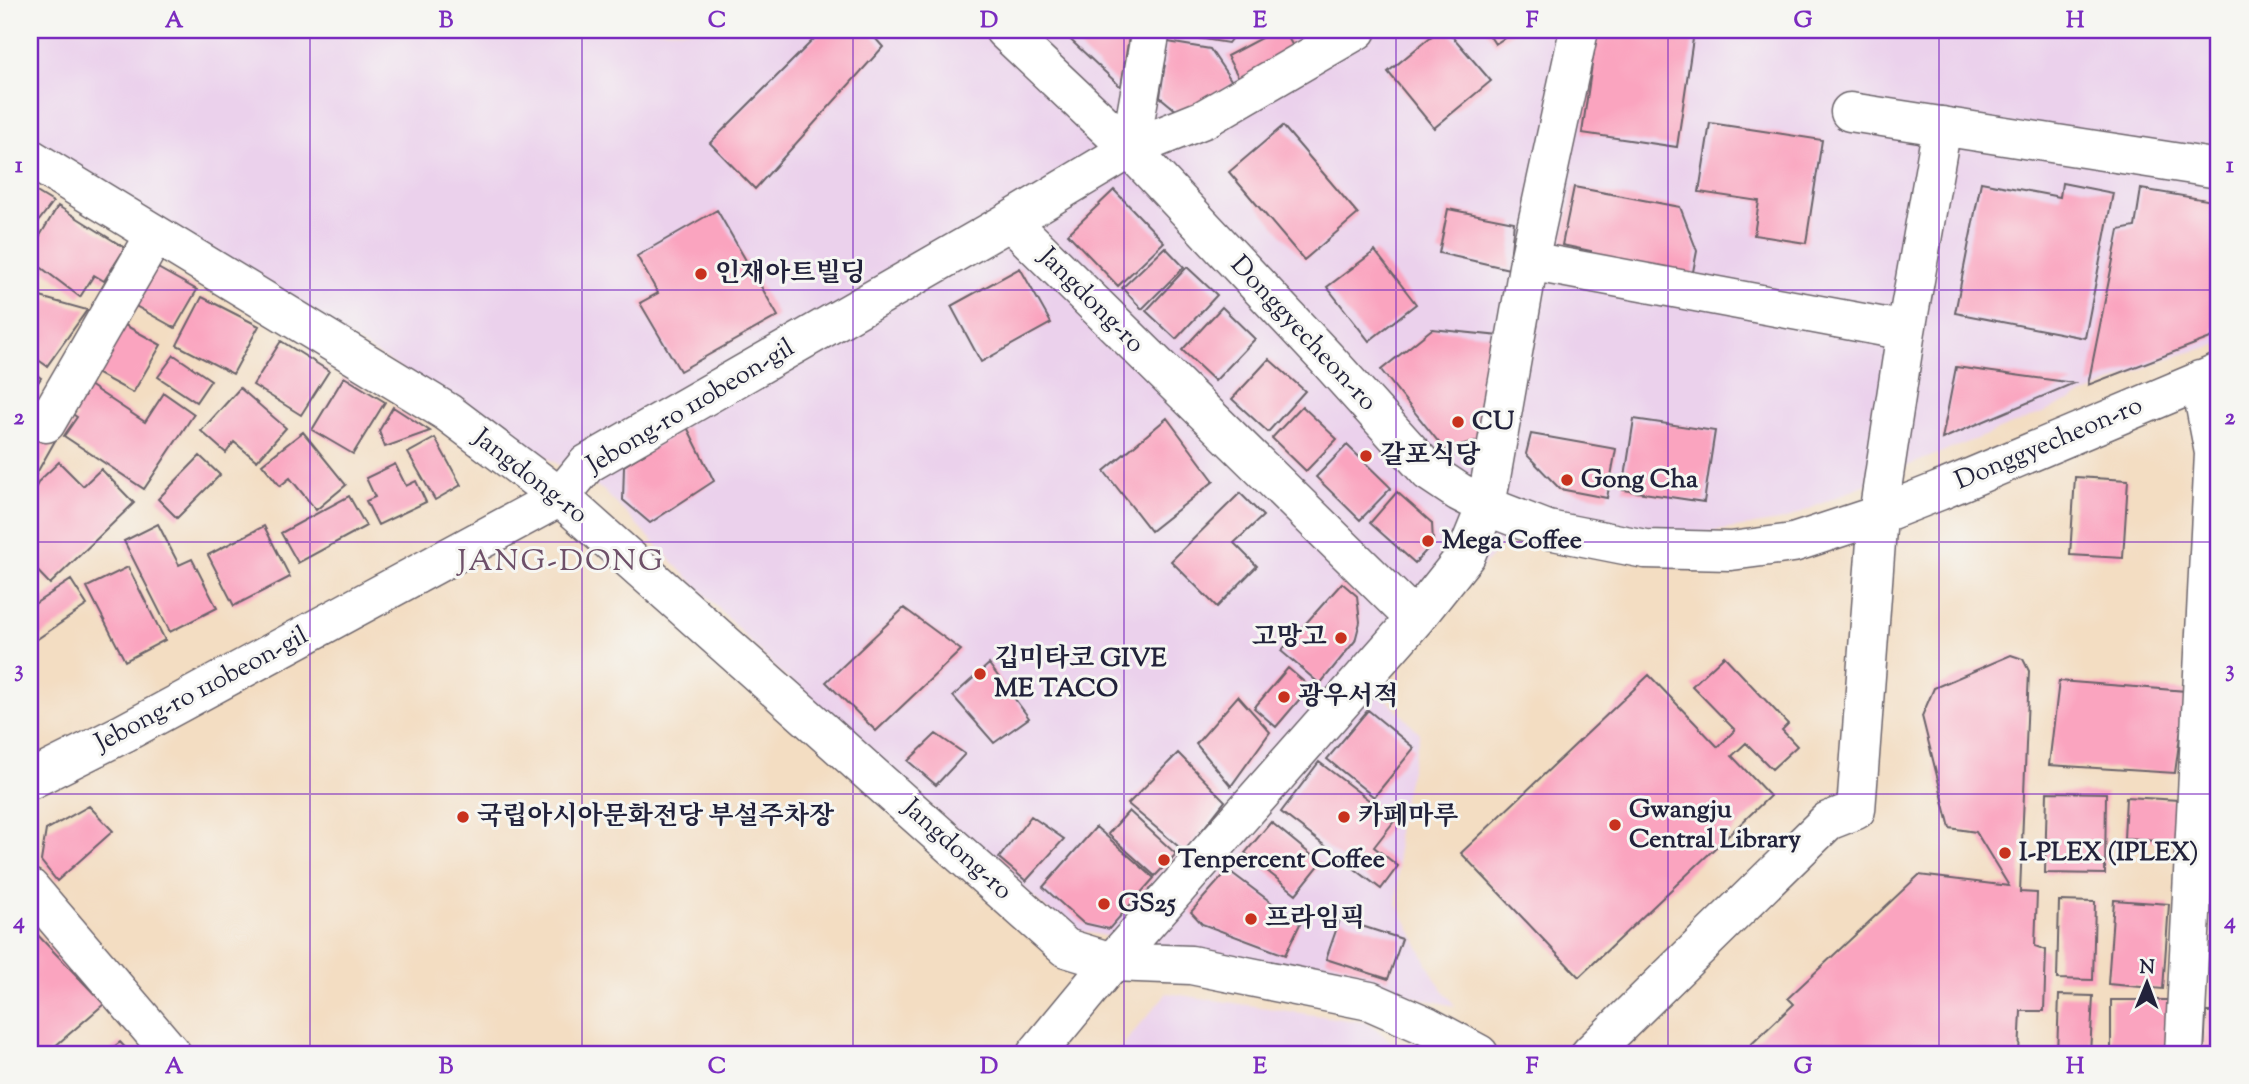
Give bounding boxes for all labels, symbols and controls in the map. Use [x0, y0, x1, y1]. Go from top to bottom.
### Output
text: A [165, 5, 184, 38]
text: B [439, 5, 454, 38]
text: C [708, 5, 726, 38]
text: D [980, 5, 998, 38]
text: E [1253, 5, 1267, 38]
text: F [1526, 5, 1539, 38]
text: G [1794, 5, 1813, 38]
text: H [2066, 5, 2085, 38]
text: 1 [15, 150, 23, 183]
text: 1 [2226, 150, 2234, 183]
street label: Jangdong-ro [1028, 238, 1152, 362]
street label: Donggyecheon-ro [1221, 248, 1385, 420]
place label: 인재아트빌딩 [715, 256, 866, 293]
marker: 인재아트빌딩 [693, 266, 709, 282]
street label: Jebong-ro 110beon-gil [578, 330, 802, 485]
street label: Donggyecheon-ro [1949, 388, 2149, 500]
text: 2 [14, 402, 25, 435]
text: 2 [2225, 402, 2236, 435]
place label: CU [1472, 404, 1515, 441]
marker: CU [1450, 414, 1466, 430]
street label: Jangdong-ro [463, 419, 595, 534]
place label: 갈포식당 [1380, 438, 1481, 475]
marker: 갈포식당 [1358, 448, 1374, 464]
place label: Gong Cha [1581, 462, 1698, 499]
marker: Gong Cha [1559, 472, 1575, 488]
place label: Mega Coffee [1442, 523, 1582, 560]
marker: Mega Coffee [1420, 533, 1436, 549]
district label: JANG-DONG [455, 541, 665, 584]
street label: Jebong-ro 110beon-gil [87, 618, 315, 763]
place label: 고망고 [1252, 620, 1327, 657]
marker: 고망고 [1333, 630, 1349, 646]
place label: 깁미타코 GIVE ME TACO [994, 641, 1167, 708]
text: 3 [14, 654, 24, 687]
text: 3 [2225, 654, 2235, 687]
marker: 깁미타코 GIVE ME TACO [972, 666, 988, 682]
place label: 광우서적 [1298, 679, 1398, 716]
marker: 광우서적 [1276, 689, 1292, 705]
street label: Jangdong-ro [892, 789, 1020, 909]
place label: Gwangju Central Library [1629, 792, 1801, 859]
place label: 국립아시아문화전당 부설주차장 [477, 799, 835, 836]
place label: 카페마루 [1358, 799, 1458, 836]
marker: 국립아시아문화전당 부설주차장 [455, 809, 471, 825]
marker: 카페마루 [1336, 809, 1352, 825]
marker: Gwangju Central Library [1607, 817, 1623, 833]
place label: I-PLEX (IPLEX) [2019, 835, 2199, 872]
place label: Tenpercent Coffee [1178, 842, 1385, 879]
marker: I-PLEX (IPLEX) [1997, 845, 2013, 861]
marker: Tenpercent Coffee [1156, 852, 1172, 868]
place label: GS25 [1118, 886, 1176, 923]
marker: GS25 [1096, 896, 1112, 912]
place label: 프라임픽 [1265, 901, 1365, 938]
text: 4 [12, 906, 25, 939]
text: 4 [2223, 906, 2236, 939]
marker: 프라임픽 [1243, 911, 1259, 927]
north arrow [2112, 948, 2182, 1018]
text: N [2139, 955, 2155, 982]
text: A [165, 1051, 184, 1084]
text: B [439, 1051, 454, 1084]
text: C [708, 1051, 726, 1084]
text: D [980, 1051, 998, 1084]
text: E [1253, 1051, 1267, 1084]
text: F [1526, 1051, 1539, 1084]
text: G [1794, 1051, 1813, 1084]
text: H [2066, 1051, 2085, 1084]

